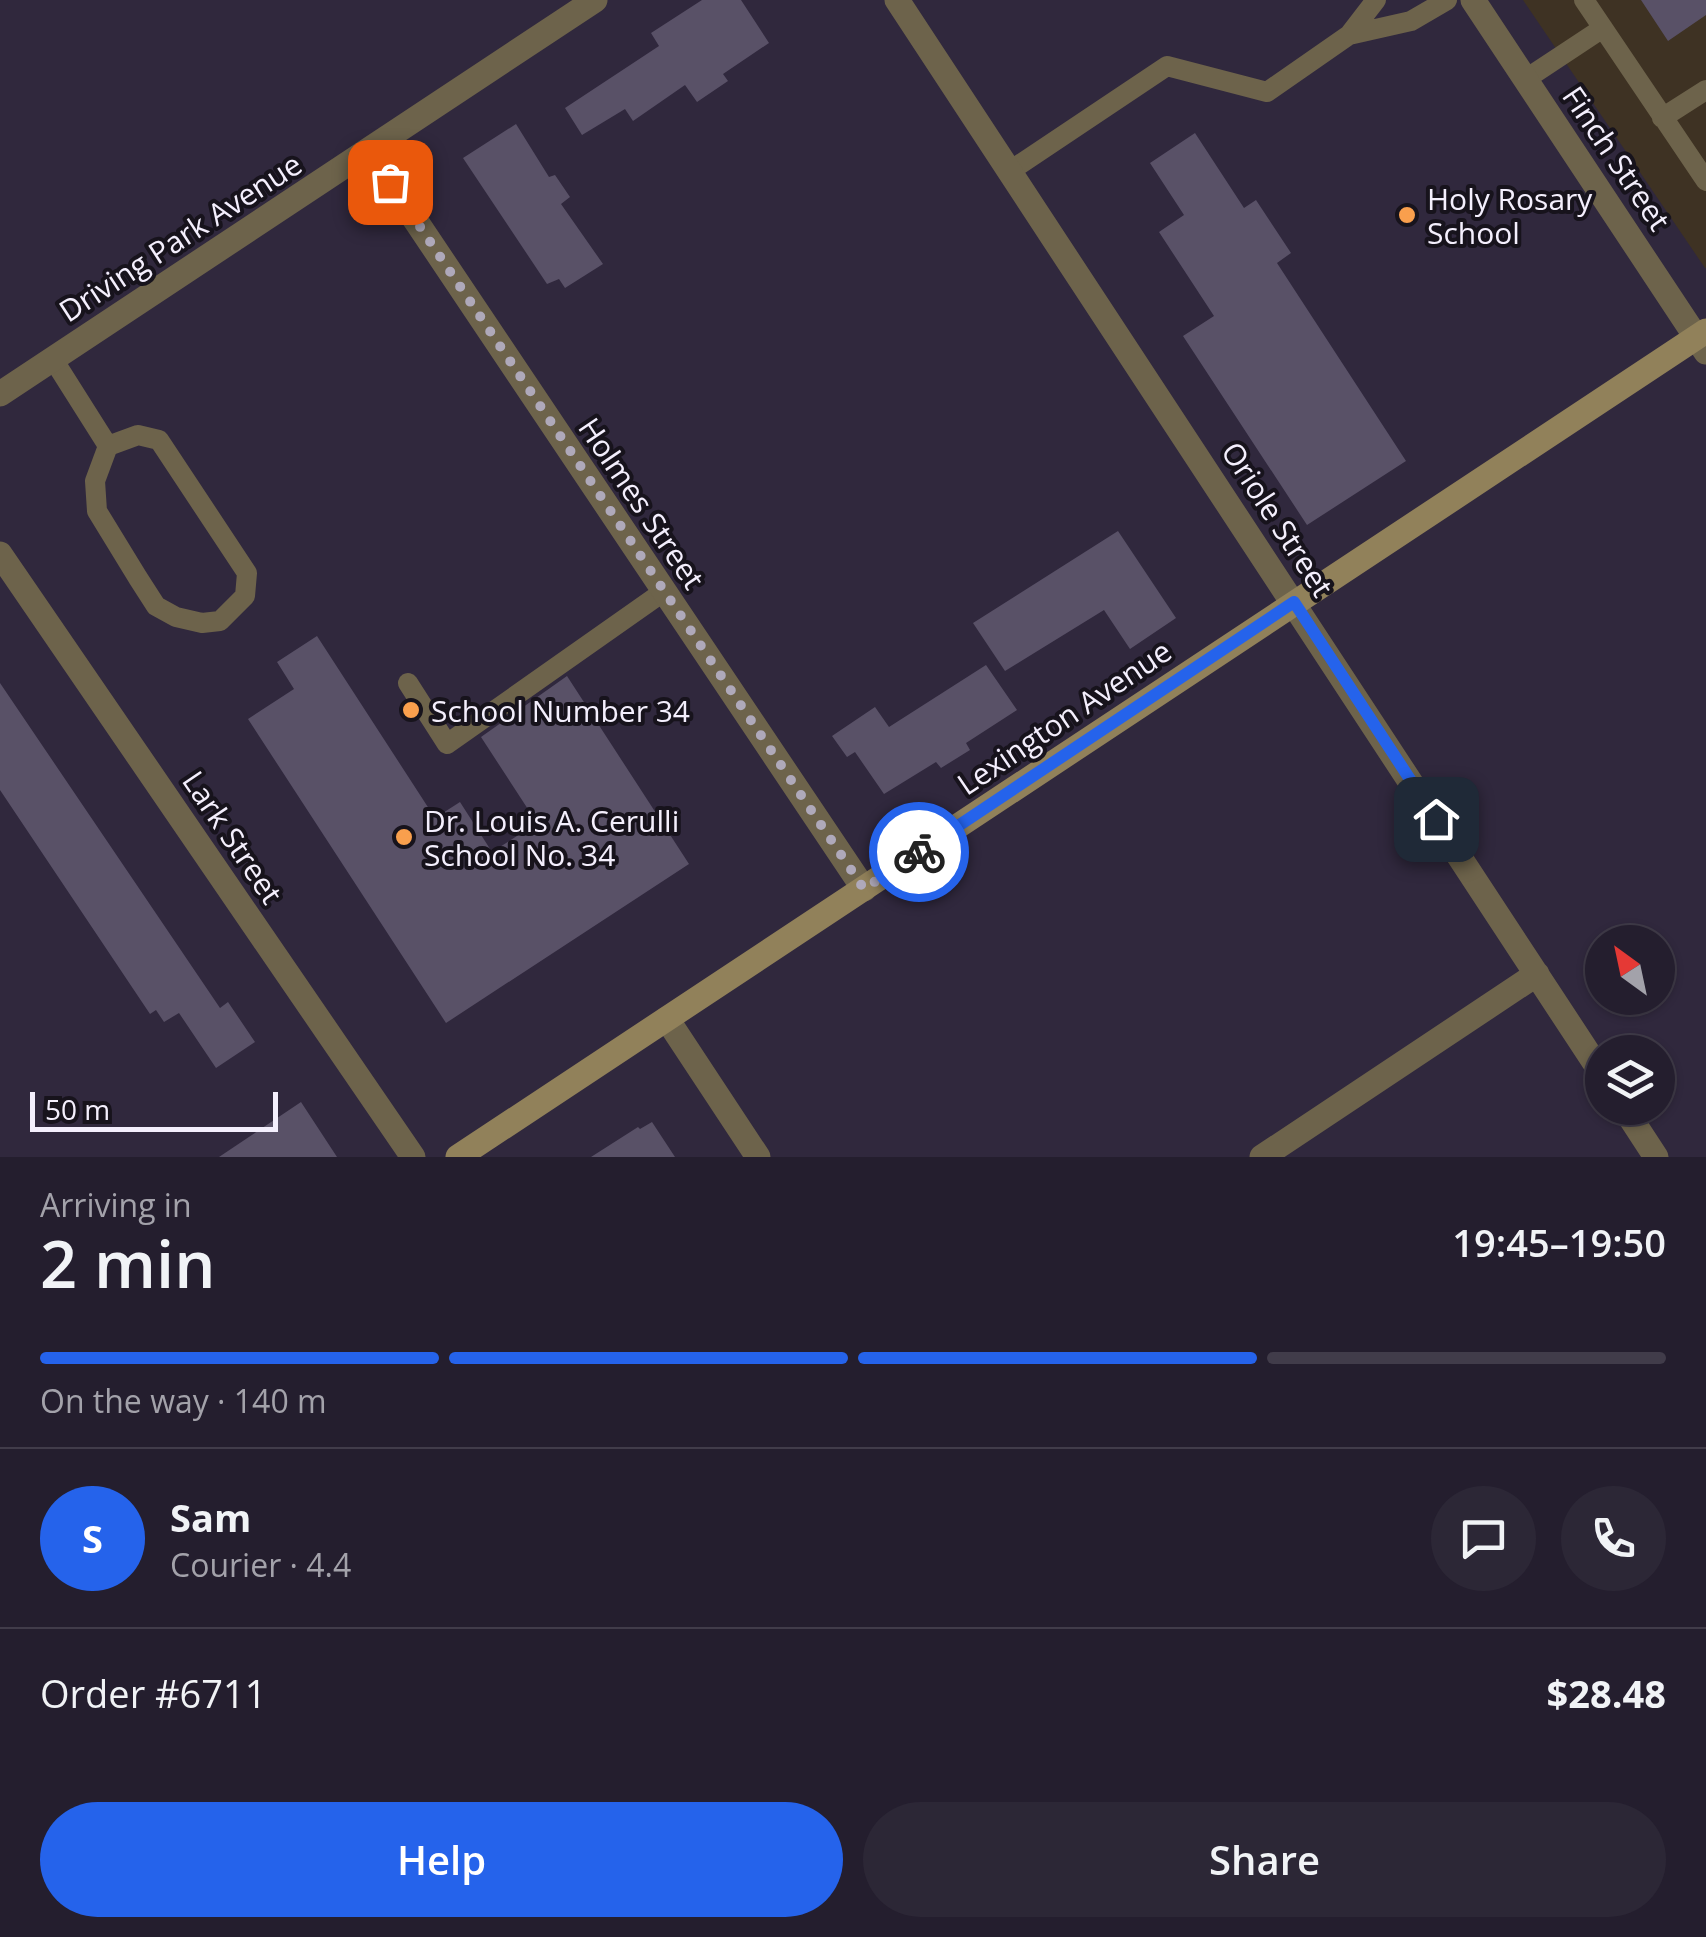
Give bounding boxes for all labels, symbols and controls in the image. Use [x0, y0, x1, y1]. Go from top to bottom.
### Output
street label: Finch Street [1554, 78, 1680, 238]
pin [348, 140, 433, 225]
street label: Driving Park Avenue [51, 143, 309, 331]
icon: bag [363, 155, 418, 210]
place label: Holy Rosary School [1427, 178, 1593, 253]
marker: Holy Rosary School [1396, 204, 1418, 226]
street label: Holmes Street [570, 409, 714, 597]
street label: Oriole Street [1213, 434, 1343, 604]
street label: Lexington Avenue [949, 630, 1179, 804]
place label: School Number 34 [431, 690, 690, 731]
marker: School Number 34 [400, 699, 422, 721]
street label: Lark Street [174, 763, 292, 911]
pin [1394, 777, 1479, 862]
icon: home [1409, 792, 1464, 847]
place label: Dr. Louis A. Cerulli School No. 34 [424, 800, 679, 875]
courier [869, 802, 969, 902]
icon: bike [892, 825, 947, 880]
marker: Dr. Louis A. Cerulli School No. 34 [393, 826, 415, 848]
north arrow [1585, 925, 1675, 1015]
map controls [1585, 925, 1675, 1125]
button: layers [1585, 1035, 1675, 1125]
scale bar [30, 1087, 278, 1132]
text: 50 m [45, 1090, 110, 1128]
text: Arriving in [40, 1183, 192, 1226]
text: 19:45–19:50 [1452, 1216, 1666, 1268]
text: 2 min [40, 1219, 215, 1307]
text: On the way · 140 m [40, 1379, 327, 1422]
button: chat [1431, 1486, 1536, 1591]
button: phone [1561, 1486, 1666, 1591]
text: Sam [170, 1491, 251, 1543]
text: S [82, 1512, 103, 1564]
text: Courier · 4.4 [170, 1543, 351, 1586]
text: Order #6711 [40, 1667, 267, 1719]
text: $28.48 [1547, 1667, 1666, 1719]
button: Help [40, 1802, 843, 1917]
button: Share [863, 1802, 1666, 1917]

